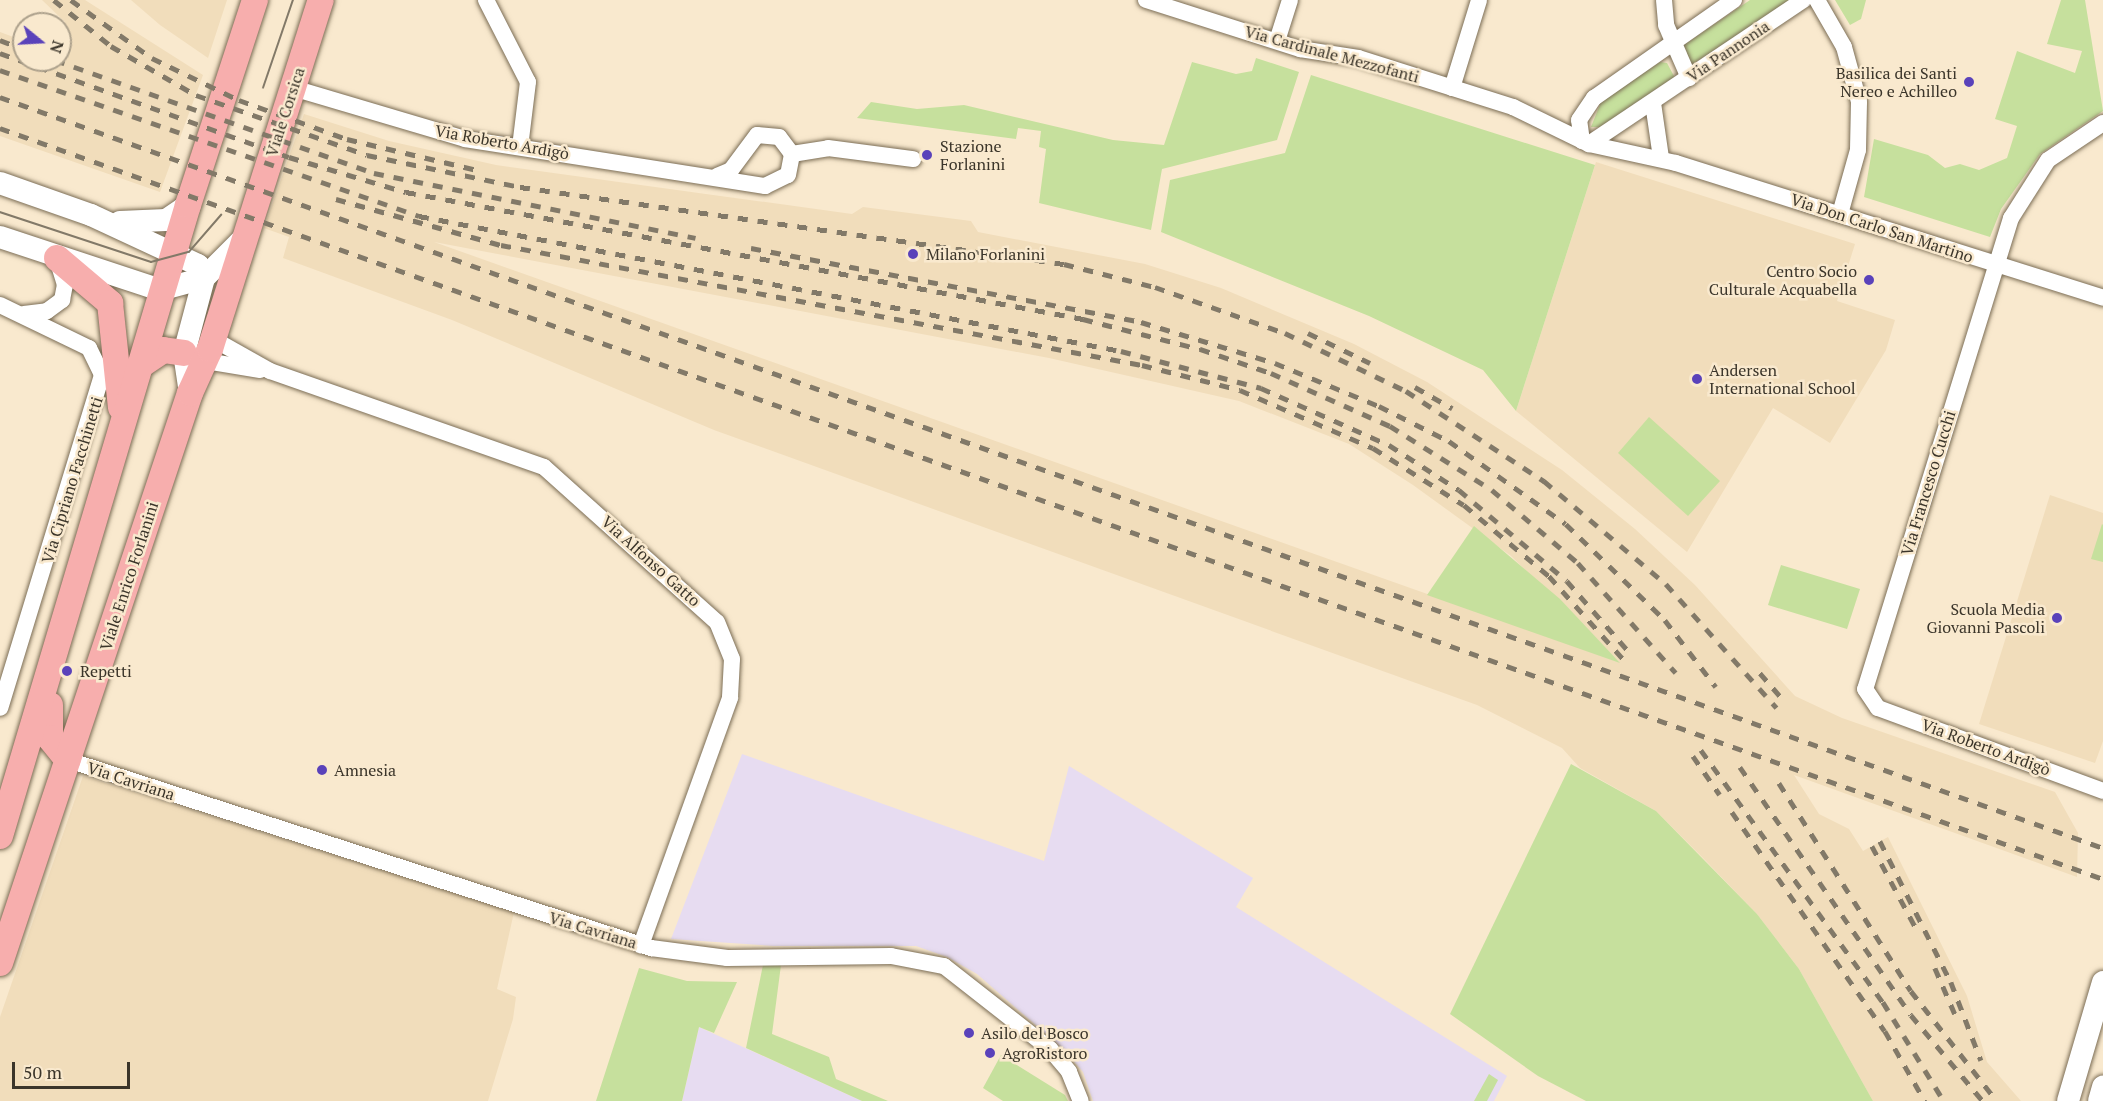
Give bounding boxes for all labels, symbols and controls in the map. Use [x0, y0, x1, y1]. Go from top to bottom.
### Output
north arrow [12, 12, 72, 72]
street label: Via Pannonia [1683, 16, 1773, 86]
street label: Via Cardinale Mezzofanti [1243, 21, 1421, 87]
text: N [45, 38, 70, 56]
place label: Basilica dei Santi Nereo e Achilleo [1836, 63, 1957, 101]
street label: Viale Corsica [262, 65, 308, 159]
marker: Basilica dei Santi Nereo e Achilleo [1962, 75, 1976, 89]
street label: Via Roberto Ardigò [433, 121, 571, 163]
place label: Stazione Forlanini [940, 136, 1005, 174]
marker: Stazione Forlanini [918, 146, 936, 164]
street label: Via Don Carlo San Martino [1788, 189, 1976, 267]
place label: Milano Forlanini [926, 244, 1045, 264]
marker: Milano Forlanini [904, 245, 922, 263]
place label: Centro Socio Culturale Acquabella [1709, 261, 1857, 299]
marker: Centro Socio Culturale Acquabella [1862, 273, 1876, 287]
place label: Andersen International School [1709, 360, 1856, 398]
marker: Andersen International School [1690, 372, 1704, 386]
street label: Via Cipriano Facchinetti [38, 394, 106, 566]
street label: Via Francesco Cucchi [1897, 408, 1959, 558]
street label: Viale Enrico Forlanini [96, 499, 162, 653]
street label: Via Alfonso Gatto [598, 512, 704, 610]
place label: Scuola Media Giovanni Pascoli [1927, 599, 2045, 637]
marker: Scuola Media Giovanni Pascoli [2050, 611, 2064, 625]
place label: Repetti [80, 661, 132, 681]
marker: Repetti [58, 662, 76, 680]
street label: Via Roberto Ardigò [1919, 715, 2053, 779]
street label: Via Cavriana [85, 758, 177, 804]
place label: Amnesia [334, 760, 396, 780]
marker: Amnesia [315, 763, 329, 777]
street label: Via Cavriana [547, 908, 639, 952]
place label: Asilo del Bosco [981, 1023, 1088, 1043]
marker: Asilo del Bosco [962, 1026, 976, 1040]
place label: AgroRistoro [1002, 1043, 1087, 1063]
marker: AgroRistoro [983, 1046, 997, 1060]
scale bar [15, 1050, 134, 1088]
text: 50 m [23, 1060, 62, 1084]

